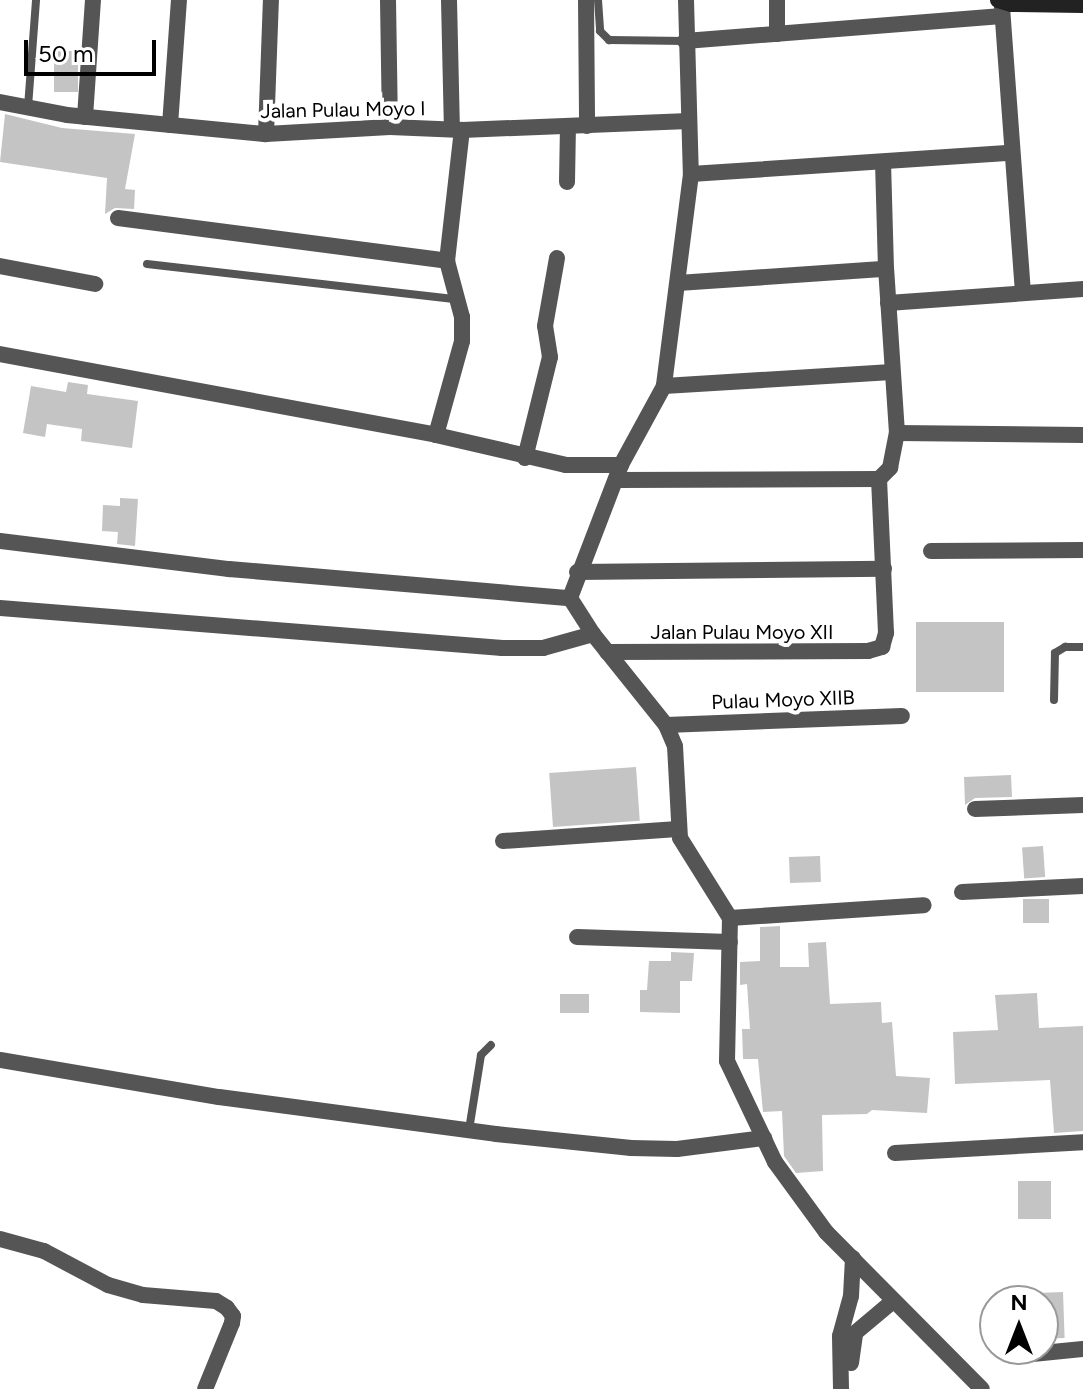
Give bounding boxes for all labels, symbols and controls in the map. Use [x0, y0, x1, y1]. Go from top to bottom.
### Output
scale bar [28, 24, 160, 74]
text: 50 m [38, 39, 94, 68]
street label: Jalan Pulau Moyo I [260, 97, 426, 123]
street label: Jalan Pulau Moyo XII [651, 620, 833, 644]
street label: Pulau Moyo XIIB [711, 685, 855, 715]
north arrow [979, 1285, 1059, 1365]
text: N [1010, 1289, 1028, 1316]

